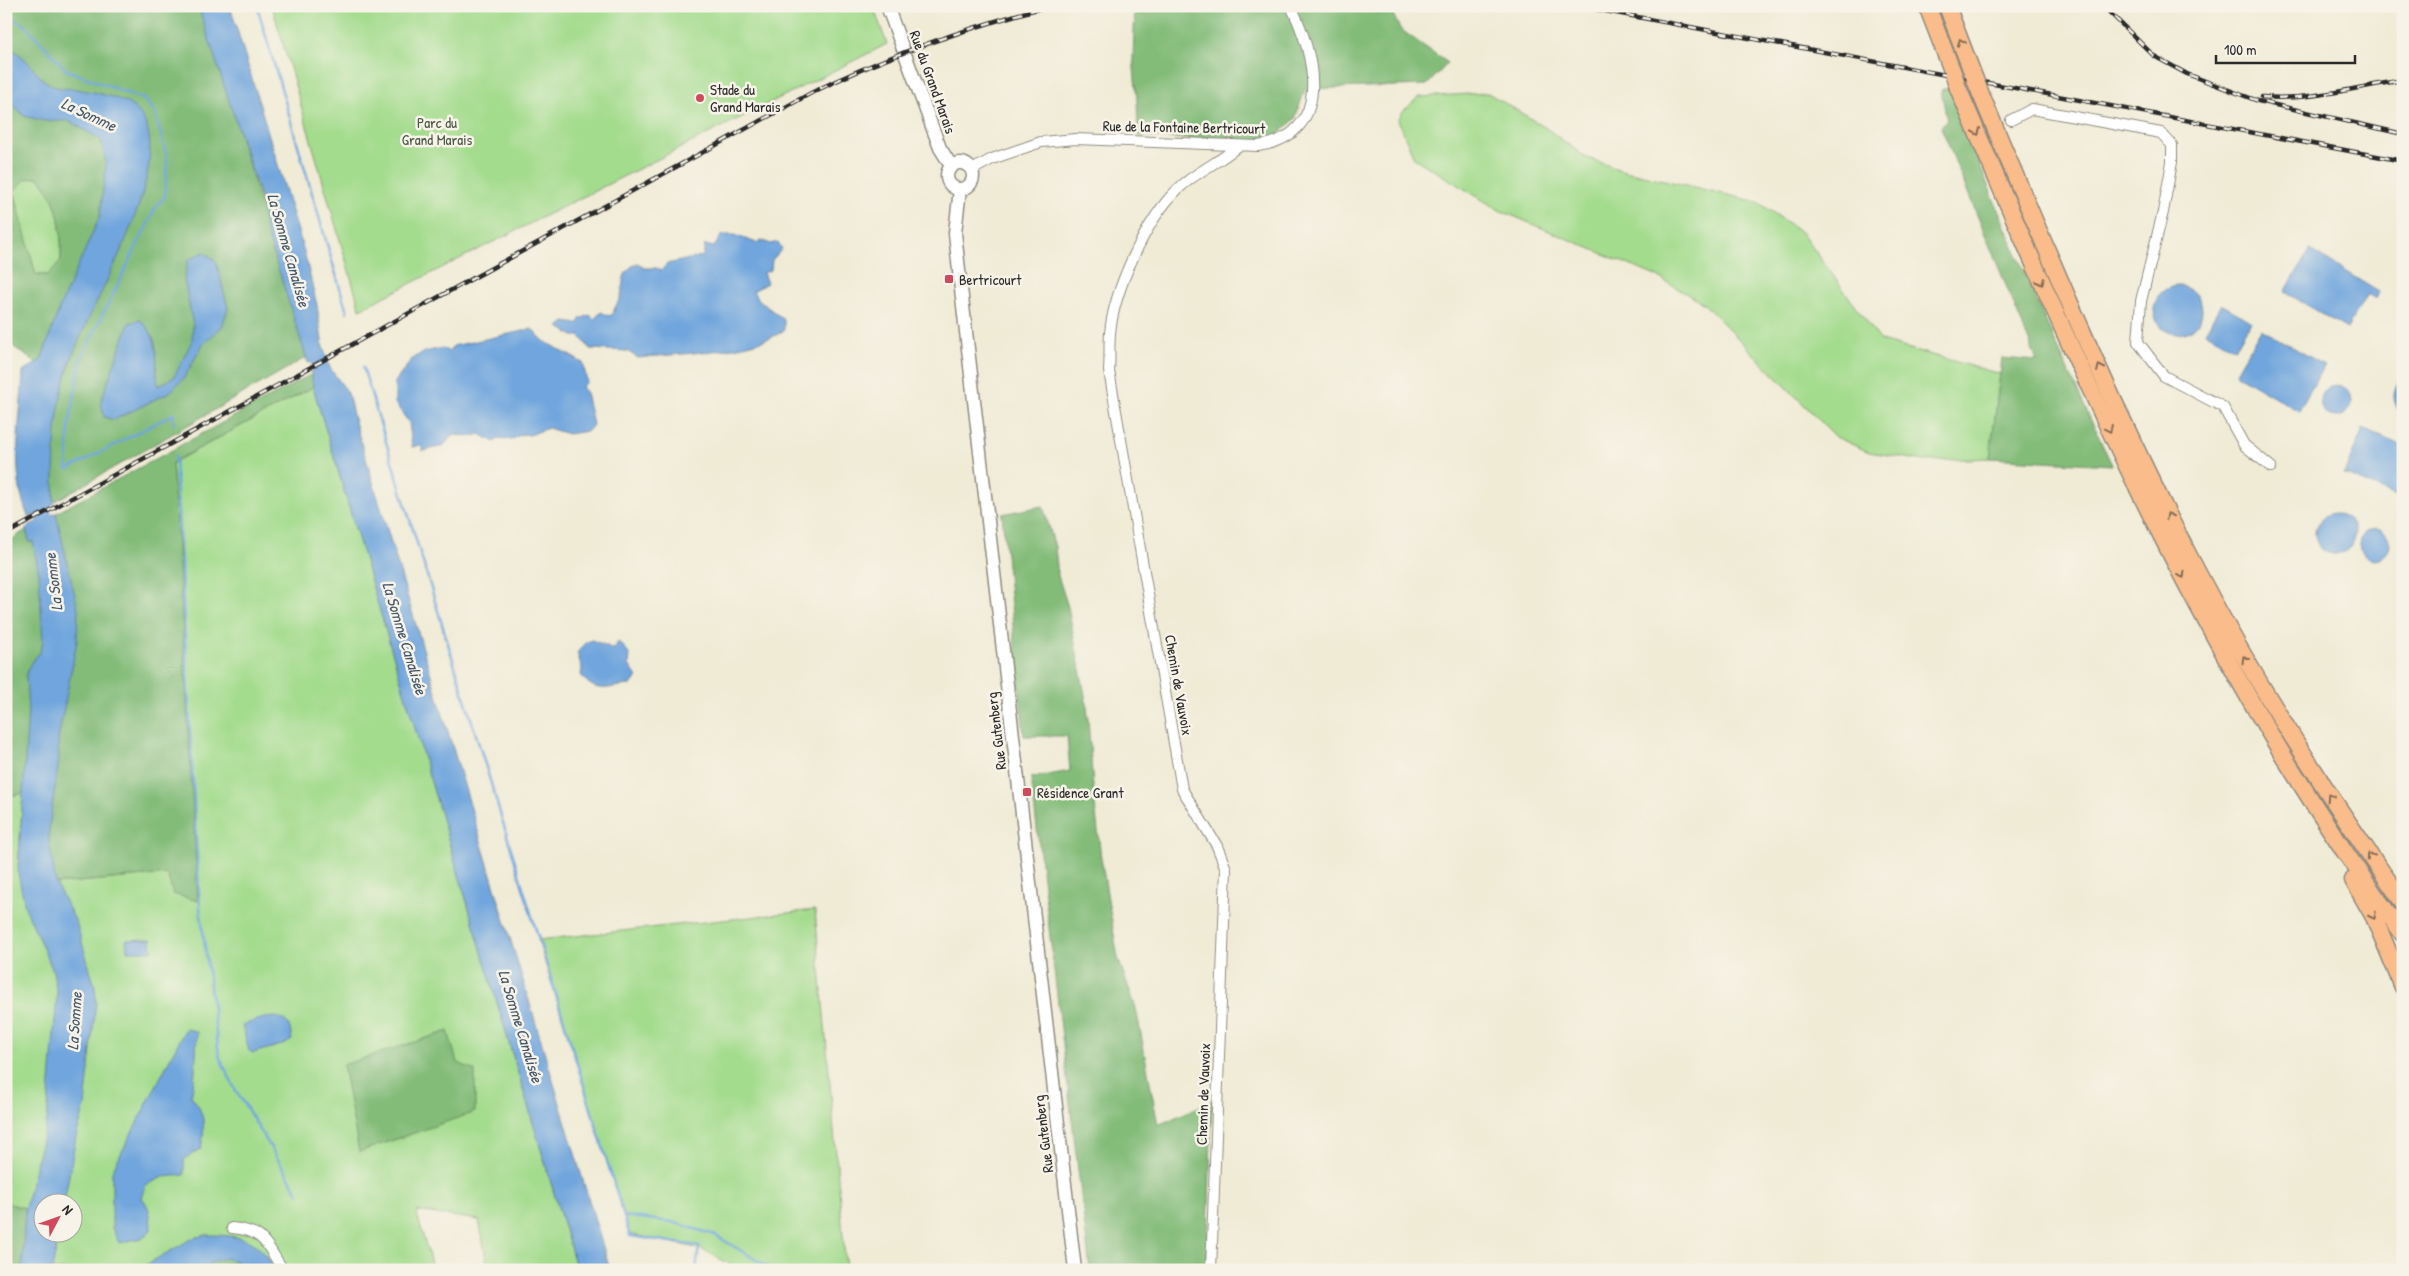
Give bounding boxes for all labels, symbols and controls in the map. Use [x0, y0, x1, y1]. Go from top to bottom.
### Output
street label: Rue du Grand Marais [905, 28, 961, 137]
scale bar [2216, 32, 2355, 64]
one-way arrow [1957, 38, 1967, 46]
text: 100 m [2224, 39, 2257, 60]
place label: Stade du Grand Marais [710, 79, 781, 117]
water label: La Somme [58, 92, 120, 136]
marker: Stade du Grand Marais [694, 92, 706, 104]
park label: Parc du Grand Marais [402, 112, 472, 150]
street label: Rue de la Fontaine Bertricourt [1103, 115, 1266, 139]
one-way arrow [1971, 127, 1982, 136]
water label: La Somme Canalisée [262, 191, 316, 310]
place label: Bertricourt [959, 269, 1022, 290]
marker: Bertricourt [943, 273, 955, 285]
one-way arrow [2035, 277, 2046, 286]
one-way arrow [2096, 364, 2106, 373]
one-way arrow [2103, 424, 2113, 433]
one-way arrow [2165, 512, 2175, 521]
water label: La Somme [38, 551, 67, 612]
one-way arrow [2175, 570, 2185, 579]
water label: La Somme Canalisée [377, 579, 433, 698]
street label: Chemin de Vauvoix [1160, 633, 1198, 737]
one-way arrow [2242, 655, 2252, 664]
street label: Rue Gutenberg [981, 691, 1011, 771]
place label: Résidence Grant [1037, 782, 1124, 803]
marker: Résidence Grant [1021, 786, 1033, 798]
one-way arrow [2327, 794, 2337, 803]
one-way arrow [2367, 852, 2376, 862]
one-way arrow [2367, 911, 2377, 920]
water label: La Somme Canalisée [493, 967, 549, 1086]
water label: La Somme [61, 991, 87, 1051]
street label: Chemin de Vauvoix [1191, 1042, 1215, 1145]
street label: Rue Gutenberg [1028, 1094, 1058, 1174]
north arrow [32, 1194, 82, 1244]
text: N [59, 1200, 78, 1219]

